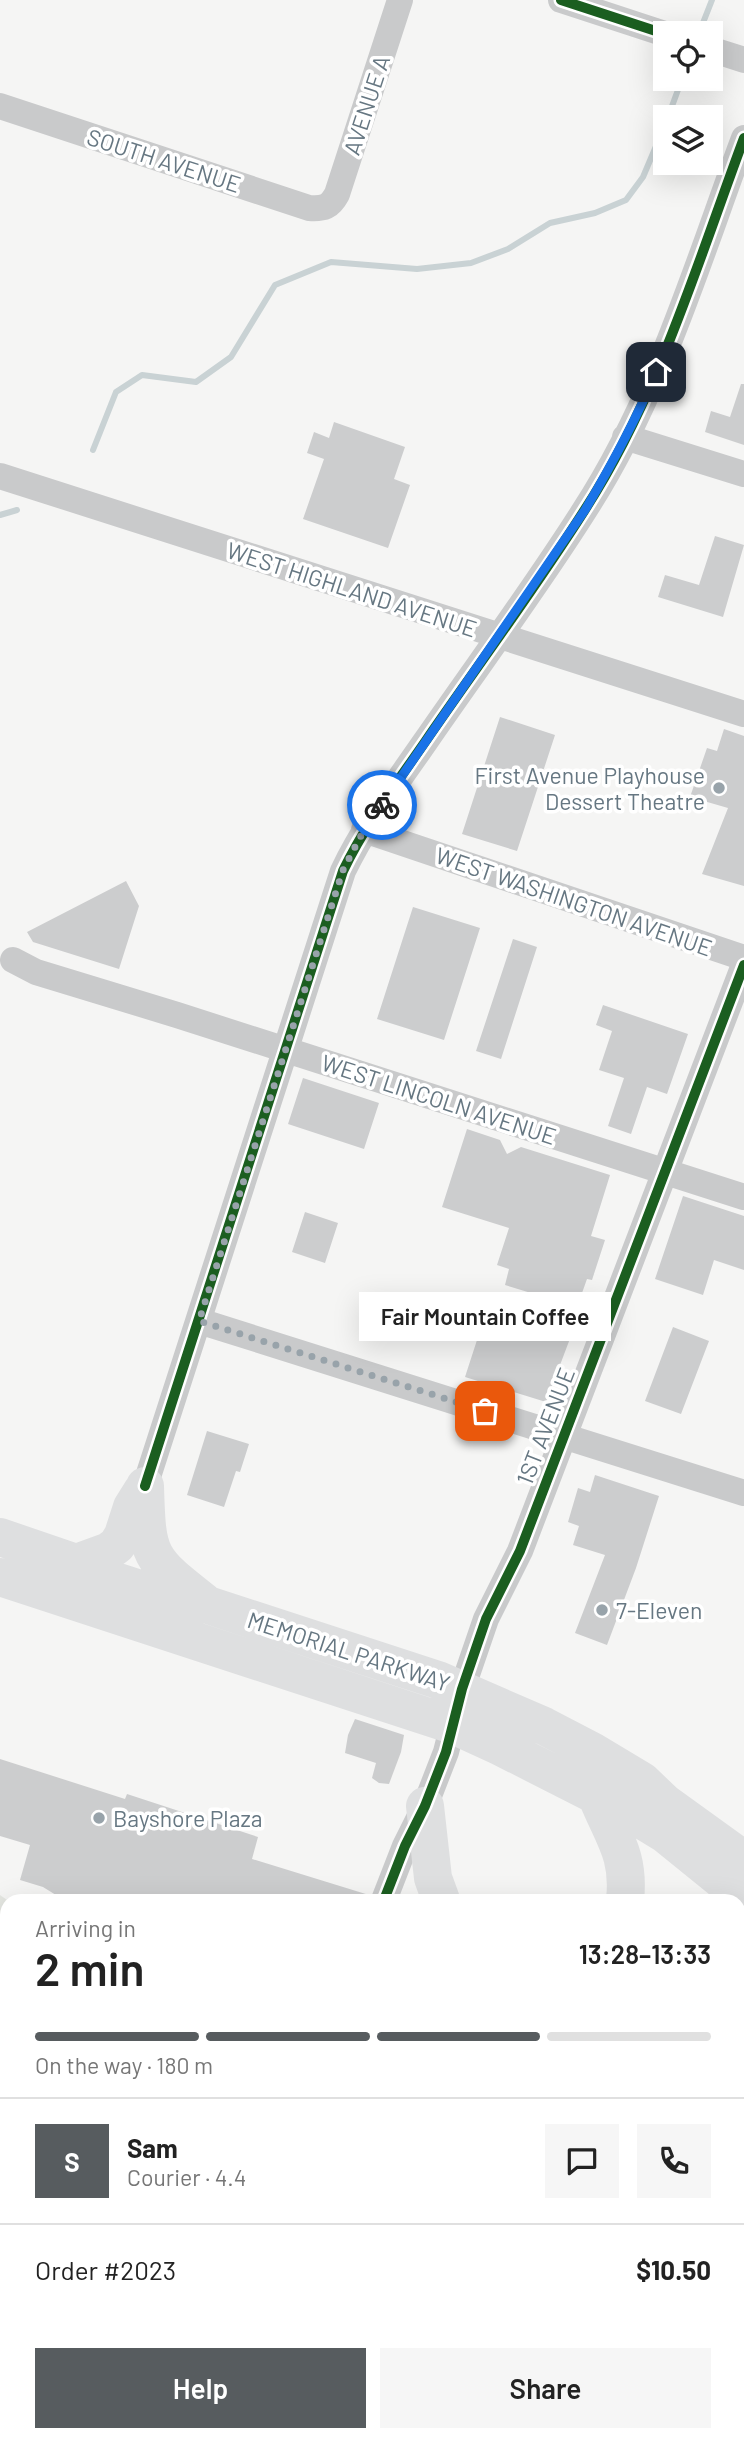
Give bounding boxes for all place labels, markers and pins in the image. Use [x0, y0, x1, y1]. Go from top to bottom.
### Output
pin [626, 342, 686, 402]
place label: First Avenue Playhouse Dessert Theatre [475, 761, 705, 815]
marker: First Avenue Playhouse Dessert Theatre [711, 780, 727, 796]
callout: Fair Mountain Coffee [359, 1292, 611, 1341]
pin [455, 1381, 515, 1441]
place label: 7-Eleven [616, 1596, 702, 1624]
marker: 7-Eleven [594, 1602, 610, 1618]
place label: Bayshore Plaza [113, 1804, 262, 1832]
marker: Bayshore Plaza [91, 1810, 107, 1826]

